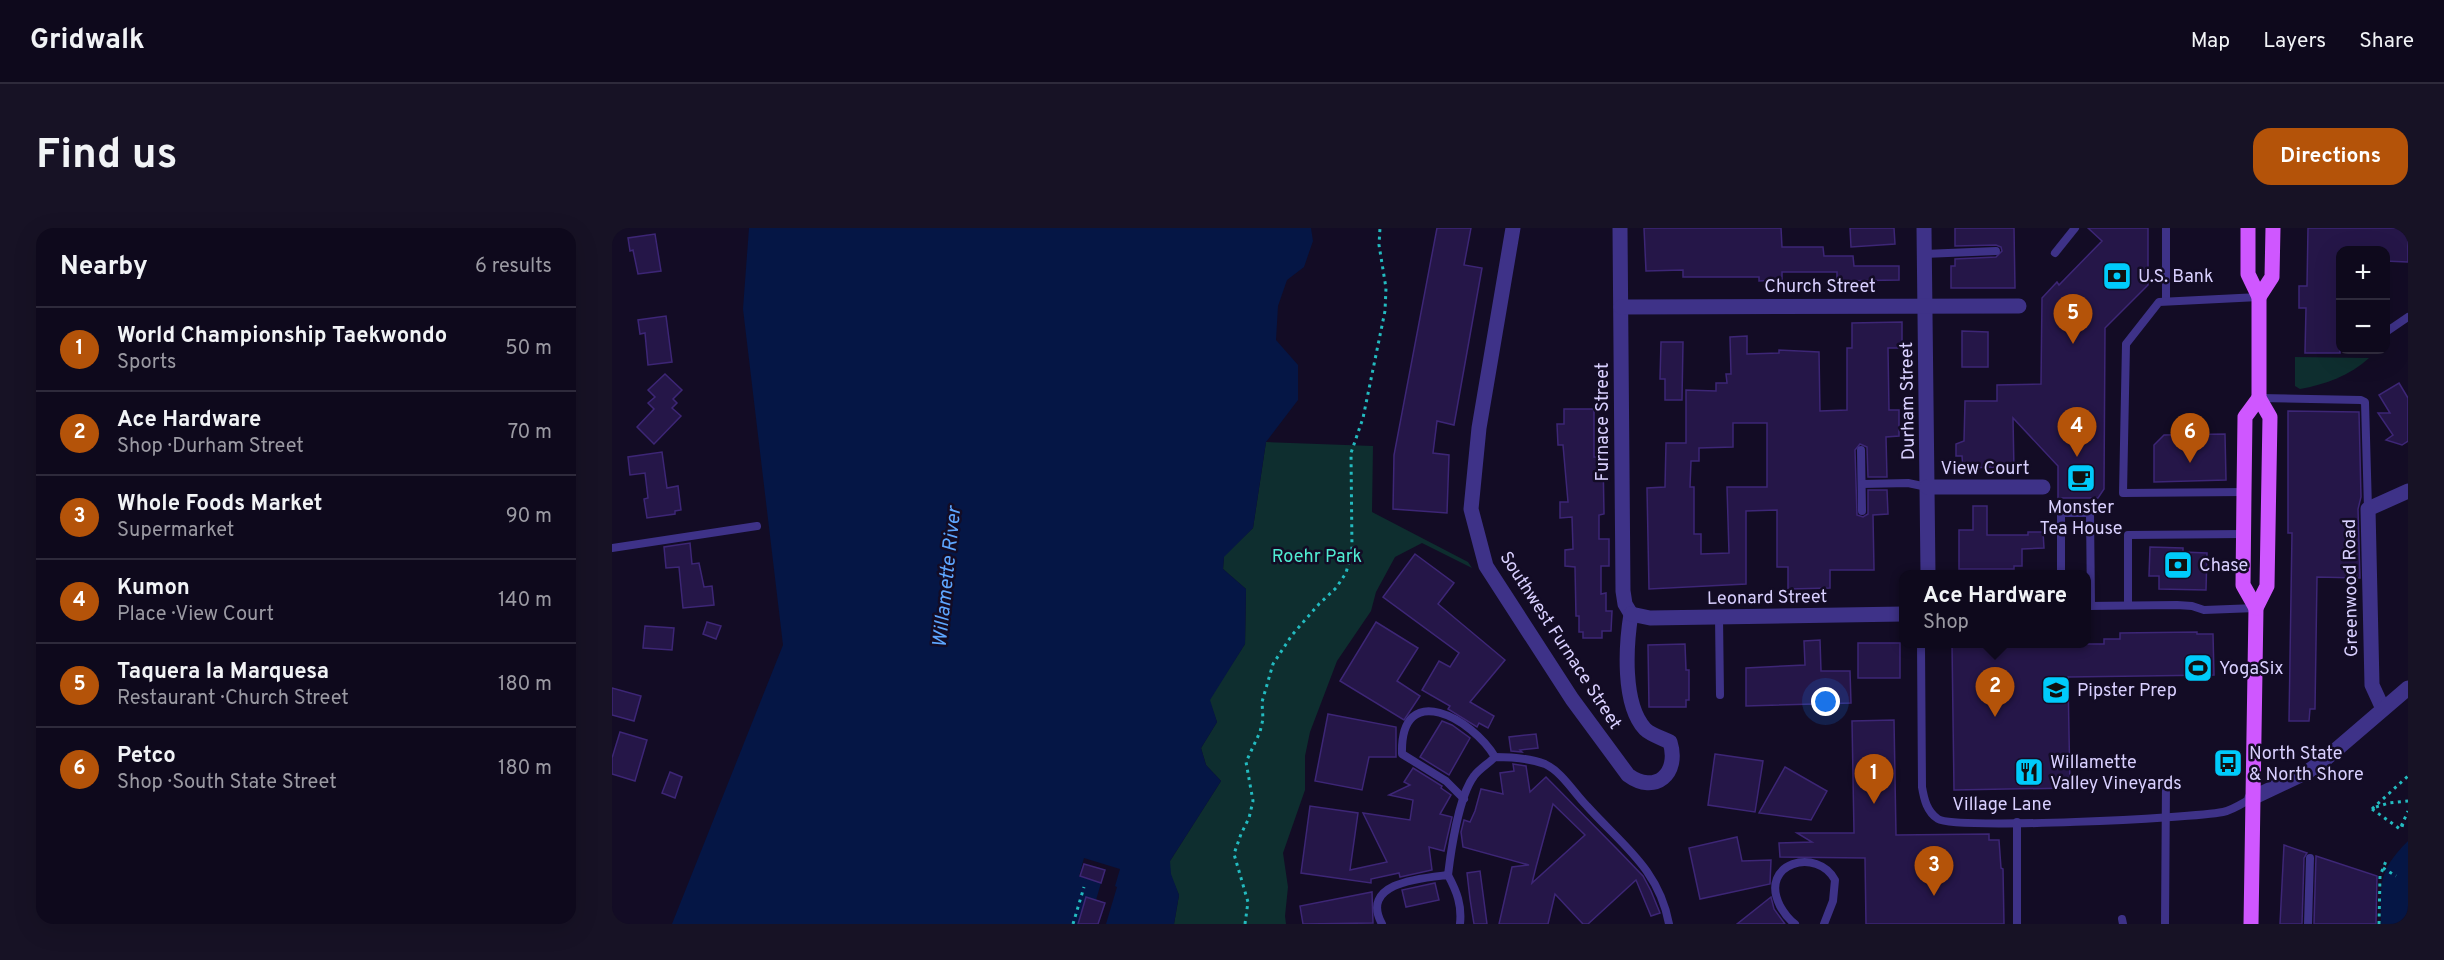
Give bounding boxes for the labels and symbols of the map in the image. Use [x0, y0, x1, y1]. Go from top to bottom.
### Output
bank icon: U.S. Bank [2101, 260, 2133, 292]
place label: U.S. Bank [2138, 266, 2214, 289]
street label: Church Street [1764, 276, 1876, 299]
pin: 5 [2054, 294, 2092, 344]
street label: Durham Street [1896, 342, 1921, 460]
street label: Furnace Street [1592, 362, 1615, 482]
pin: 4 [2058, 408, 2096, 457]
pin: 6 [2170, 414, 2210, 463]
street label: View Court [1940, 458, 2030, 481]
cafe icon: Monster Tea House [2065, 462, 2097, 494]
place label: Monster Tea House [2040, 497, 2122, 541]
water label: Willamette River [928, 504, 968, 649]
street label: Greenwood Road [2339, 519, 2364, 657]
park label: Roehr Park [1272, 546, 1362, 569]
street label: Southwest Furnace Street [1494, 547, 1626, 734]
bank icon: Chase [2162, 549, 2194, 581]
place label: Chase [2199, 555, 2248, 578]
street label: Leonard Street [1707, 586, 1827, 611]
sports icon: YogaSix [2182, 652, 2214, 684]
place label: YogaSix [2219, 658, 2284, 681]
pin: 2 [1976, 668, 2014, 717]
school or university icon: Pipster Prep [2040, 674, 2072, 706]
place label: Pipster Prep [2077, 680, 2177, 703]
your location [1811, 687, 1840, 716]
place label: North State & North Shore [2249, 743, 2364, 787]
bus stop icon: North State & North Shore [2212, 747, 2244, 779]
place label: Willamette Valley Vineyards [2050, 752, 2182, 796]
pin: 1 [1854, 754, 1894, 804]
restaurant icon: Willamette Valley Vineyards [2013, 756, 2045, 788]
street label: Village Lane [1952, 794, 2052, 817]
pin: 3 [1914, 846, 1954, 896]

